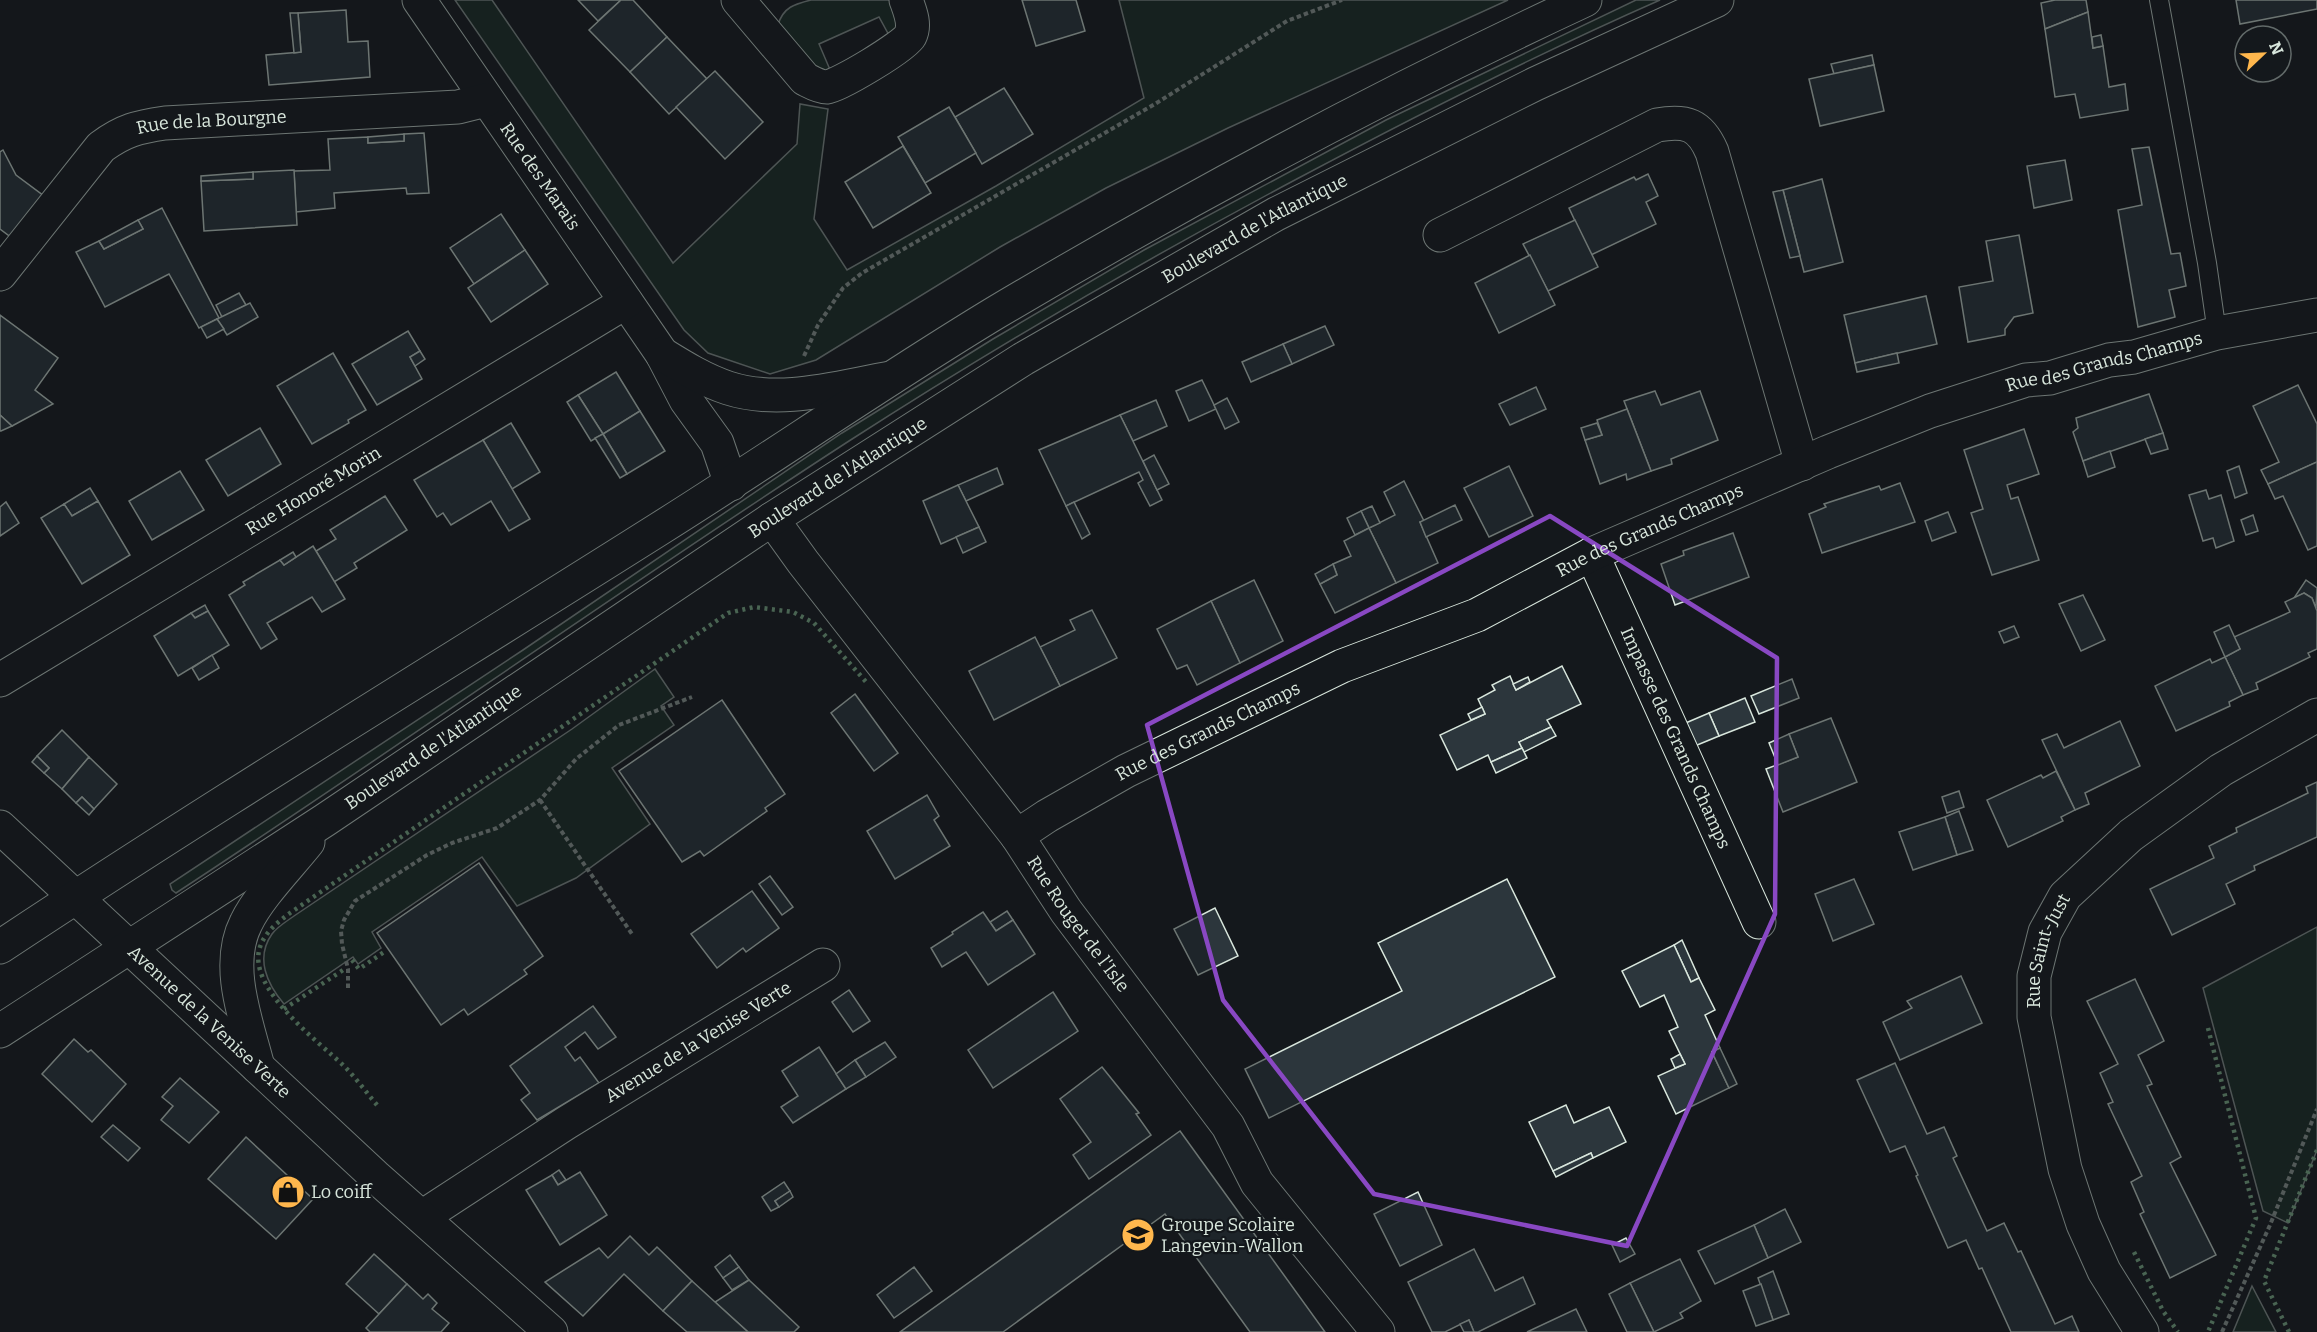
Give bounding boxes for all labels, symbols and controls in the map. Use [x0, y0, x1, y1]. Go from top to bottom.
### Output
north arrow [2233, 24, 2293, 84]
text: N [2265, 39, 2288, 58]
street label: Rue de la Bourgne [134, 105, 287, 139]
street label: Rue des Marais [495, 118, 585, 235]
street label: Boulevard de l'Atlantique [1158, 169, 1351, 288]
street label: Rue des Grands Champs [2003, 327, 2205, 397]
street label: Boulevard de l'Atlantique [744, 412, 931, 543]
street label: Rue Honoré Morin [242, 441, 385, 540]
street label: Rue des Grands Champs [1552, 479, 1747, 582]
street label: Impasse des Grands Champs [1616, 624, 1735, 852]
street label: Rue des Grands Champs [1112, 677, 1304, 786]
street label: Boulevard de l'Atlantique [341, 680, 526, 814]
street label: Rue Rouget de l'Isle [1022, 852, 1134, 996]
street label: Rue Saint-Just [2023, 889, 2075, 1008]
street label: Avenue de la Venise Verte [123, 941, 295, 1103]
street label: Avenue de la Venise Verte [601, 976, 795, 1107]
shop icon: Lo coiff [270, 1174, 306, 1210]
place label: Lo coiff [311, 1181, 373, 1203]
place label: Groupe Scolaire Langevin-Wallon [1161, 1214, 1304, 1257]
school or university icon: Groupe Scolaire Langevin-Wallon [1120, 1217, 1156, 1253]

